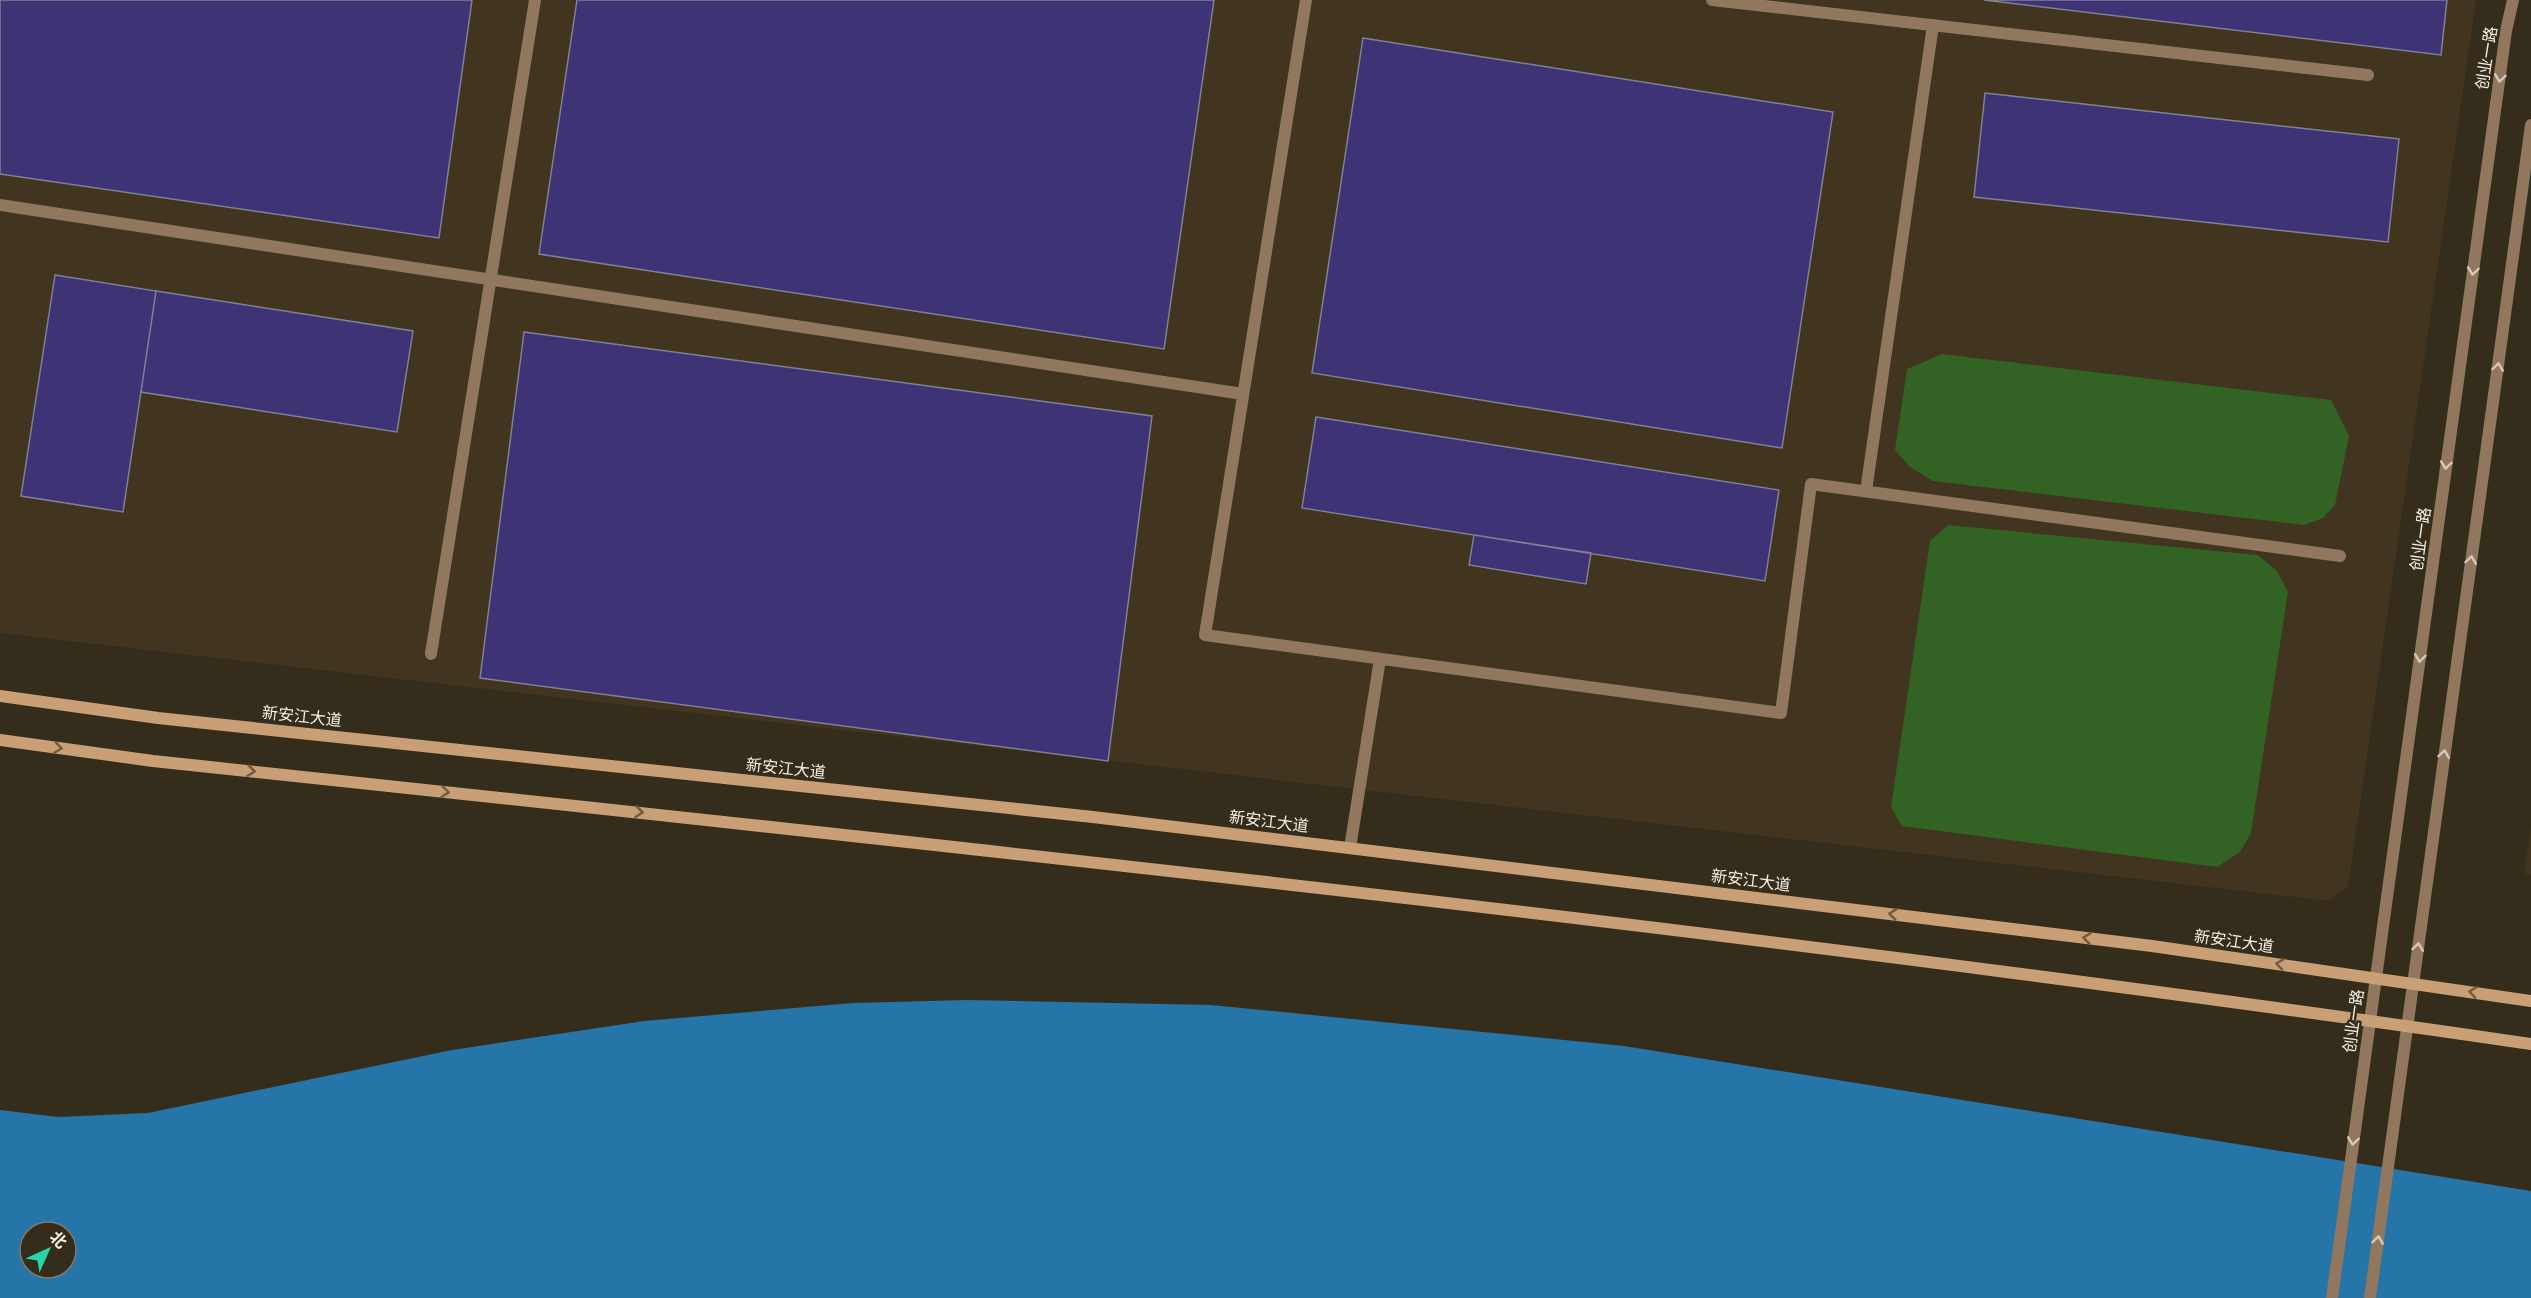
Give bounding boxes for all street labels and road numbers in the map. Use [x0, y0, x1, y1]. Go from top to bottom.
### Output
street label: 创业一路 [2471, 25, 2500, 91]
street label: 创业一路 [2406, 506, 2433, 572]
street label: 新安江大道 [261, 702, 343, 729]
street label: 新安江大道 [745, 754, 827, 781]
street label: 新安江大道 [1228, 806, 1310, 835]
street label: 新安江大道 [1710, 865, 1792, 894]
street label: 新安江大道 [2193, 926, 2275, 955]
street label: 创业一路 [2339, 988, 2366, 1054]

